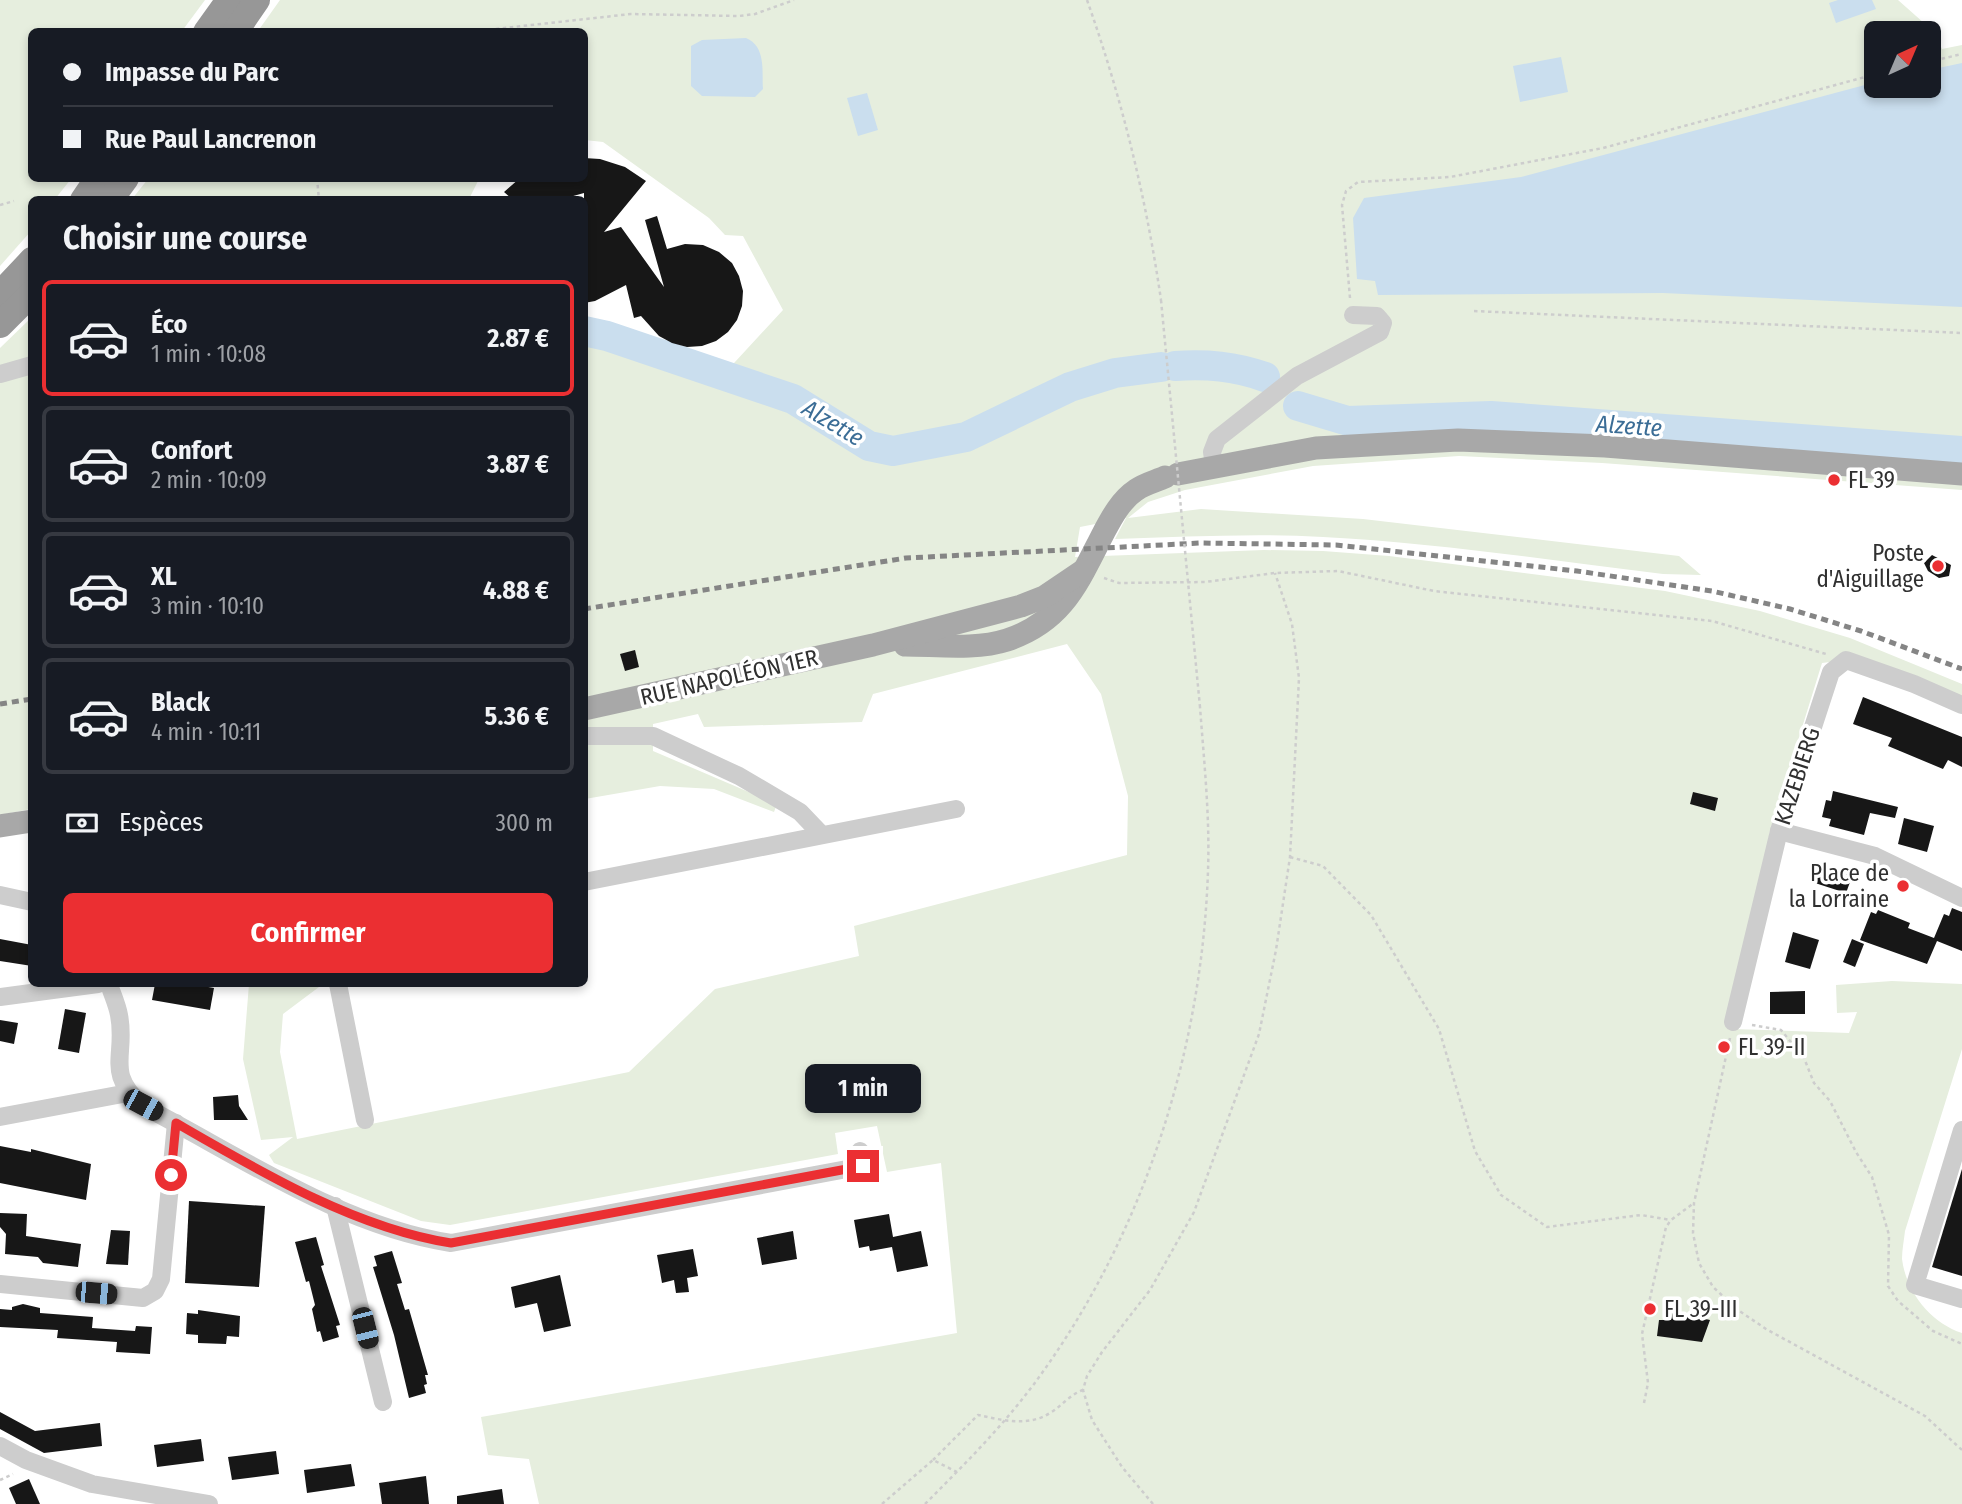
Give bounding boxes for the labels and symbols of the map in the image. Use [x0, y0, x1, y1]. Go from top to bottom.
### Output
north arrow [1864, 21, 1941, 98]
water label: Alzette [797, 393, 869, 452]
water label: Alzette [1594, 410, 1663, 442]
place label: FL 39 [1848, 466, 1895, 494]
marker: FL 39 [1826, 472, 1842, 488]
place label: Poste d'Aiguillage [1817, 539, 1924, 593]
marker: Poste d'Aiguillage [1930, 558, 1946, 574]
street label: RUE NAPOLÉON 1ER [637, 642, 821, 711]
street label: KAZEBIERG [1768, 724, 1826, 828]
place label: Place de la Lorraine [1789, 859, 1889, 913]
marker: Place de la Lorraine [1895, 878, 1911, 894]
place label: FL 39-II [1738, 1033, 1806, 1061]
marker: FL 39-II [1716, 1039, 1732, 1055]
callout: 1 min [805, 1064, 921, 1114]
car [120, 1086, 167, 1124]
route end [847, 1150, 879, 1182]
route start [155, 1159, 187, 1191]
car [75, 1281, 118, 1305]
place label: FL 39-III [1664, 1295, 1738, 1323]
marker: FL 39-III [1642, 1301, 1658, 1317]
car [350, 1305, 381, 1351]

